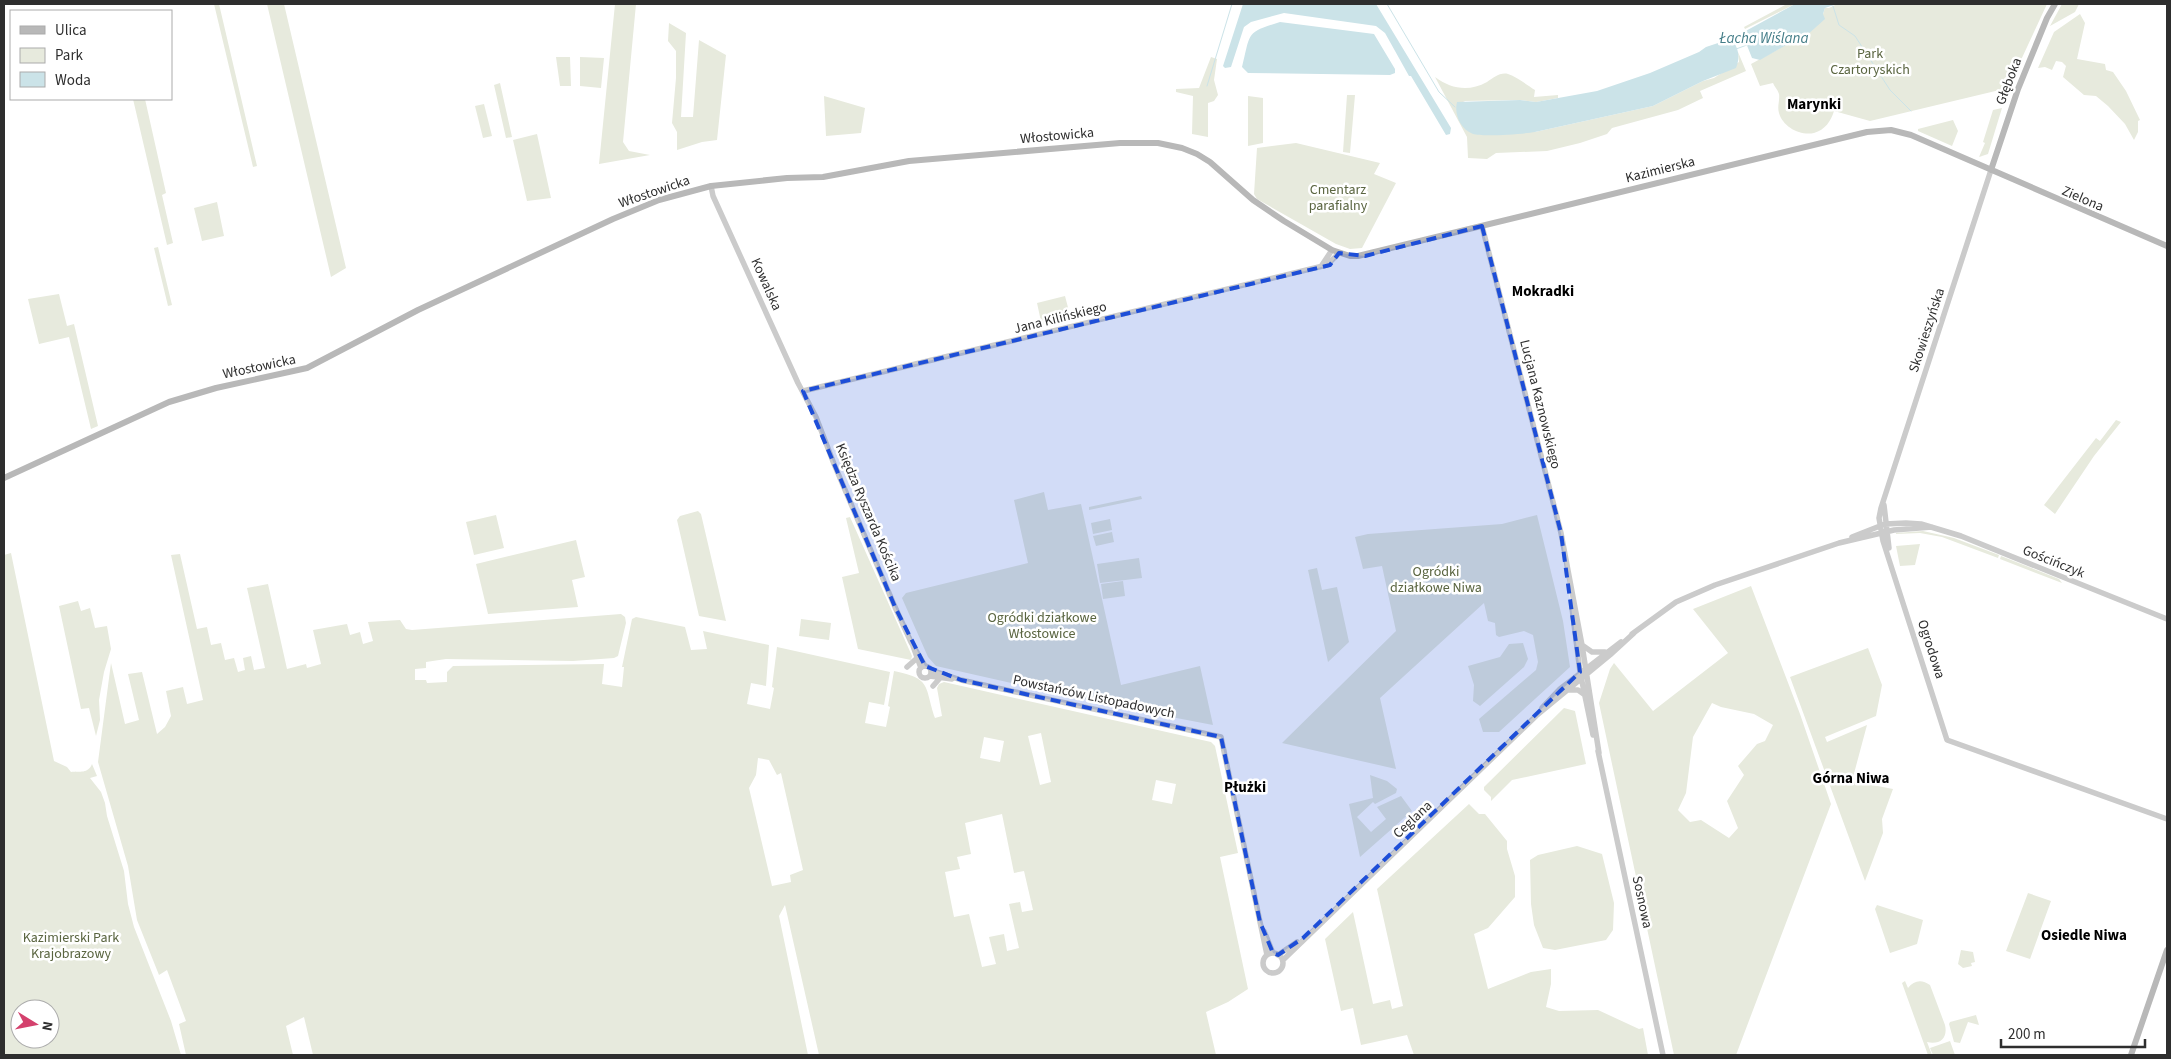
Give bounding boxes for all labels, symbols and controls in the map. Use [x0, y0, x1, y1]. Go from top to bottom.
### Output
legend [10, 10, 172, 100]
text: Ulica [55, 20, 86, 41]
water label: Łacha Wiślana [1718, 28, 1809, 49]
park label: Park Czartoryskich [1830, 44, 1910, 80]
text: Park [55, 45, 84, 66]
street label: Głęboka [1991, 55, 2027, 108]
text: Woda [55, 70, 91, 91]
district label: Marynki [1787, 94, 1841, 115]
street label: Włostowicka [1019, 123, 1095, 149]
street label: Kazimierska [1623, 152, 1697, 188]
street label: Włostowicka [616, 170, 693, 213]
park label: Cmentarz parafialny [1309, 180, 1368, 216]
street label: Zielona [2059, 181, 2107, 217]
street label: Kowalska [746, 255, 787, 314]
district label: Mokradki [1512, 281, 1574, 302]
street label: Skowieszyńska [1904, 285, 1950, 375]
street label: Jana Kilińskiego [1012, 297, 1109, 339]
street label: Lucjana Kaznowskiego [1514, 338, 1566, 471]
street label: Włostowicka [221, 349, 298, 384]
street label: Księdza Ryszarda Kościka [830, 440, 906, 584]
street label: Gościńczyk [2020, 540, 2088, 583]
park label: Ogródki działkowe Niwa [1390, 562, 1482, 598]
park label: Ogródki działkowe Włostowice [987, 608, 1097, 644]
street label: Ogrodowa [1912, 617, 1950, 681]
street label: Powstańców Listopadowych [1011, 670, 1177, 724]
district label: Górna Niwa [1813, 768, 1890, 789]
district label: Płużki [1224, 777, 1266, 798]
street label: Ceglana [1389, 796, 1437, 843]
street label: Sosnowa [1627, 874, 1657, 930]
district label: Osiedle Niwa [2041, 925, 2127, 946]
park label: Kazimierski Park Krajobrazowy [23, 928, 119, 964]
north arrow [10, 999, 60, 1049]
scale bar [2001, 1016, 2145, 1048]
text: N [36, 1020, 57, 1032]
text: 200 m [2008, 1024, 2046, 1045]

